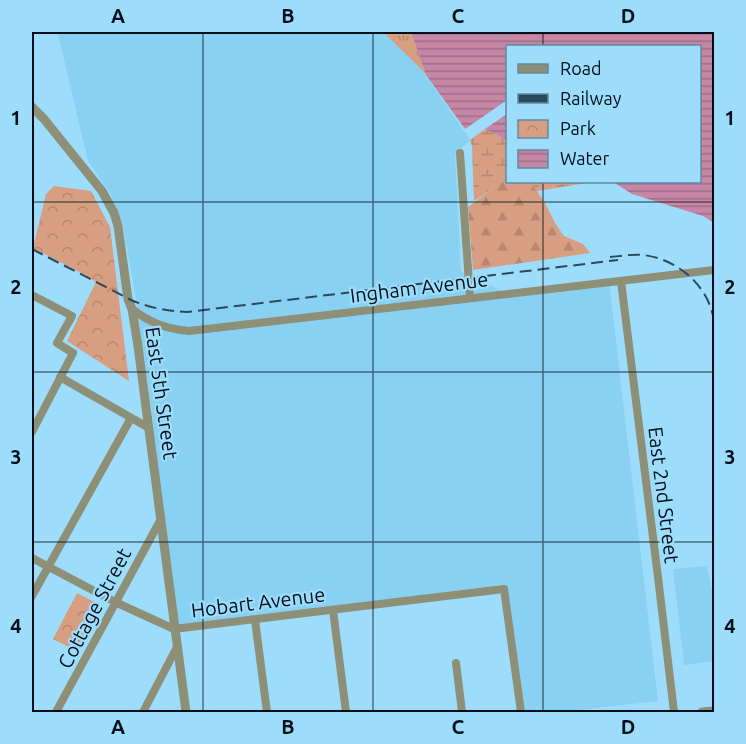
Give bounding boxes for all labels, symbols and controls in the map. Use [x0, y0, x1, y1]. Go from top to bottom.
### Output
text: A [111, 4, 125, 27]
text: B [281, 4, 295, 27]
text: C [452, 4, 465, 27]
text: D [621, 4, 635, 27]
legend [506, 45, 701, 183]
text: Road [560, 58, 602, 78]
text: Railway [560, 88, 622, 108]
text: 1 [10, 106, 22, 129]
text: 1 [724, 106, 736, 129]
text: Park [560, 118, 596, 138]
text: Water [560, 148, 610, 168]
street label: Ingham Avenue [349, 267, 489, 307]
text: 2 [10, 275, 22, 298]
text: 2 [724, 275, 736, 298]
street label: East 5th Street [141, 325, 183, 461]
street label: East 2nd Street [644, 425, 684, 565]
text: 3 [10, 445, 22, 468]
text: 3 [724, 445, 736, 468]
street label: Cottage Street [53, 544, 135, 672]
street label: Hobart Avenue [190, 582, 326, 622]
text: 4 [10, 614, 22, 637]
text: 4 [724, 614, 736, 637]
text: A [111, 715, 125, 738]
text: B [281, 715, 295, 738]
text: C [452, 715, 465, 738]
text: D [621, 715, 635, 738]

